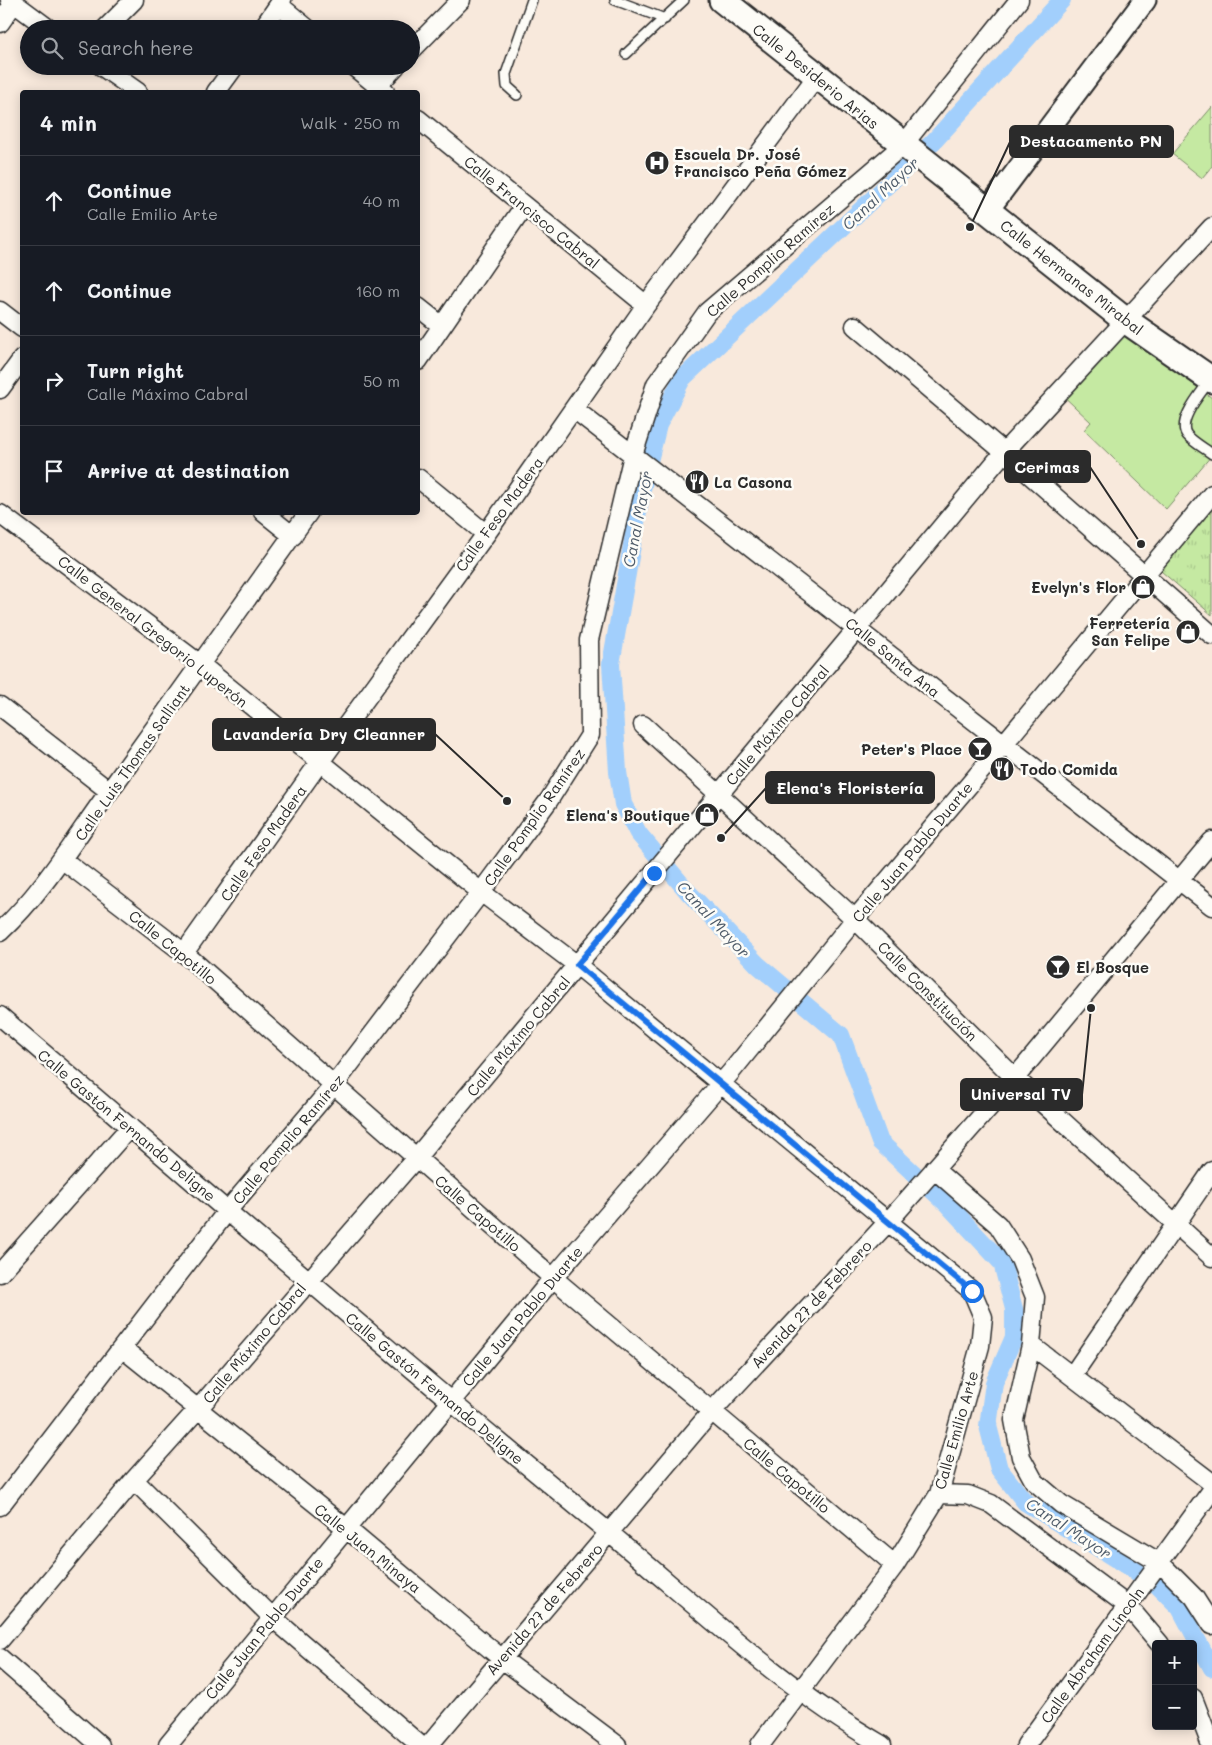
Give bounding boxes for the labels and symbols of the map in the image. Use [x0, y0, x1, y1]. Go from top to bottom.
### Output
street label: Calle Desiderio Arias [749, 19, 883, 133]
callout: Destacamento PN [1010, 126, 1173, 157]
text: Destacamento PN [1020, 130, 1162, 151]
place label: Escuela Dr. José Francisco Peña Gómez [674, 144, 847, 181]
hospital icon: Escuela Dr. José Francisco Peña Gómez [644, 150, 670, 176]
street label: Calle Francisco Cabral [460, 151, 604, 273]
water label: Canal Mayor [837, 152, 923, 234]
street label: Calle Pomplio Ramírez [702, 199, 838, 321]
street label: Calle Hermanas Mirabal [996, 215, 1148, 339]
callout: Cerimas [1005, 451, 1090, 482]
street label: Calle Feso Madera [451, 453, 547, 575]
text: Cerimas [1014, 456, 1080, 477]
water label: Canal Mayor [617, 469, 657, 569]
restaurant icon: La Casona [684, 469, 710, 495]
place label: La Casona [714, 472, 792, 492]
street label: Calle General Gregorio Luperón [54, 551, 252, 711]
shop icon: Evelyn's Flor [1130, 574, 1156, 600]
place label: Evelyn's Flor [1031, 577, 1126, 597]
street label: Calle Santa Ana [841, 613, 945, 701]
place label: Ferretería San Felipe [1089, 613, 1170, 650]
shop icon: Ferretería San Felipe [1175, 619, 1201, 645]
street label: Calle Máximo Cabral [721, 661, 833, 789]
street label: Calle Luis Thomas Salliant [70, 679, 194, 845]
callout: Lavandería Dry Cleanner [213, 719, 435, 750]
text: Lavandería Dry Cleanner [223, 723, 425, 744]
bar icon: Peter's Place [967, 736, 993, 762]
place label: Peter's Place [861, 739, 962, 759]
street label: Calle Pomplio Ramírez [479, 744, 589, 890]
restaurant icon: Todo Comida [989, 756, 1015, 782]
place label: Todo Comida [1020, 759, 1118, 779]
callout: Elena's Floristería [766, 772, 934, 803]
text: Elena's Floristería [776, 777, 924, 798]
street label: Calle Juan Pablo Duarte [847, 778, 977, 926]
street label: Calle Feso Madera [215, 781, 311, 905]
shop icon: Elena's Boutique [694, 802, 720, 828]
place label: Elena's Boutique [566, 805, 690, 825]
route end [643, 862, 666, 885]
water label: Canal Mayor [673, 876, 755, 962]
street label: Calle Capotillo [125, 905, 221, 989]
street label: Calle Constitución [874, 937, 982, 1045]
bar icon: El Bosque [1045, 954, 1071, 980]
place label: El Bosque [1076, 957, 1149, 977]
street label: Calle Máximo Cabral [462, 972, 574, 1100]
street label: Calle Gastón Fernando Deligne [34, 1044, 220, 1206]
street label: Calle Pomplio Ramírez [228, 1070, 348, 1208]
callout: Universal TV [961, 1079, 1082, 1110]
text: Universal TV [971, 1083, 1071, 1104]
street label: Calle Capotillo [431, 1170, 525, 1256]
street label: Avenida 27 de Febrero [746, 1236, 876, 1372]
street label: Calle Juan Pablo Duarte [457, 1242, 587, 1390]
street label: Calle Máximo Cabral [198, 1279, 310, 1407]
route start [961, 1280, 984, 1303]
street label: Calle Gastón Fernando Deligne [342, 1307, 528, 1469]
street label: Calle Emilio Arte [929, 1368, 983, 1492]
street label: Calle Capotillo [739, 1433, 835, 1517]
water label: Canal Mayor [1022, 1493, 1116, 1563]
street label: Calle Juan Minaya [310, 1499, 426, 1597]
street label: Avenida 27 de Febrero [481, 1539, 607, 1679]
street label: Calle Juan Pablo Duarte [200, 1553, 328, 1703]
street label: Calle Abraham Lincoln [1036, 1583, 1148, 1727]

